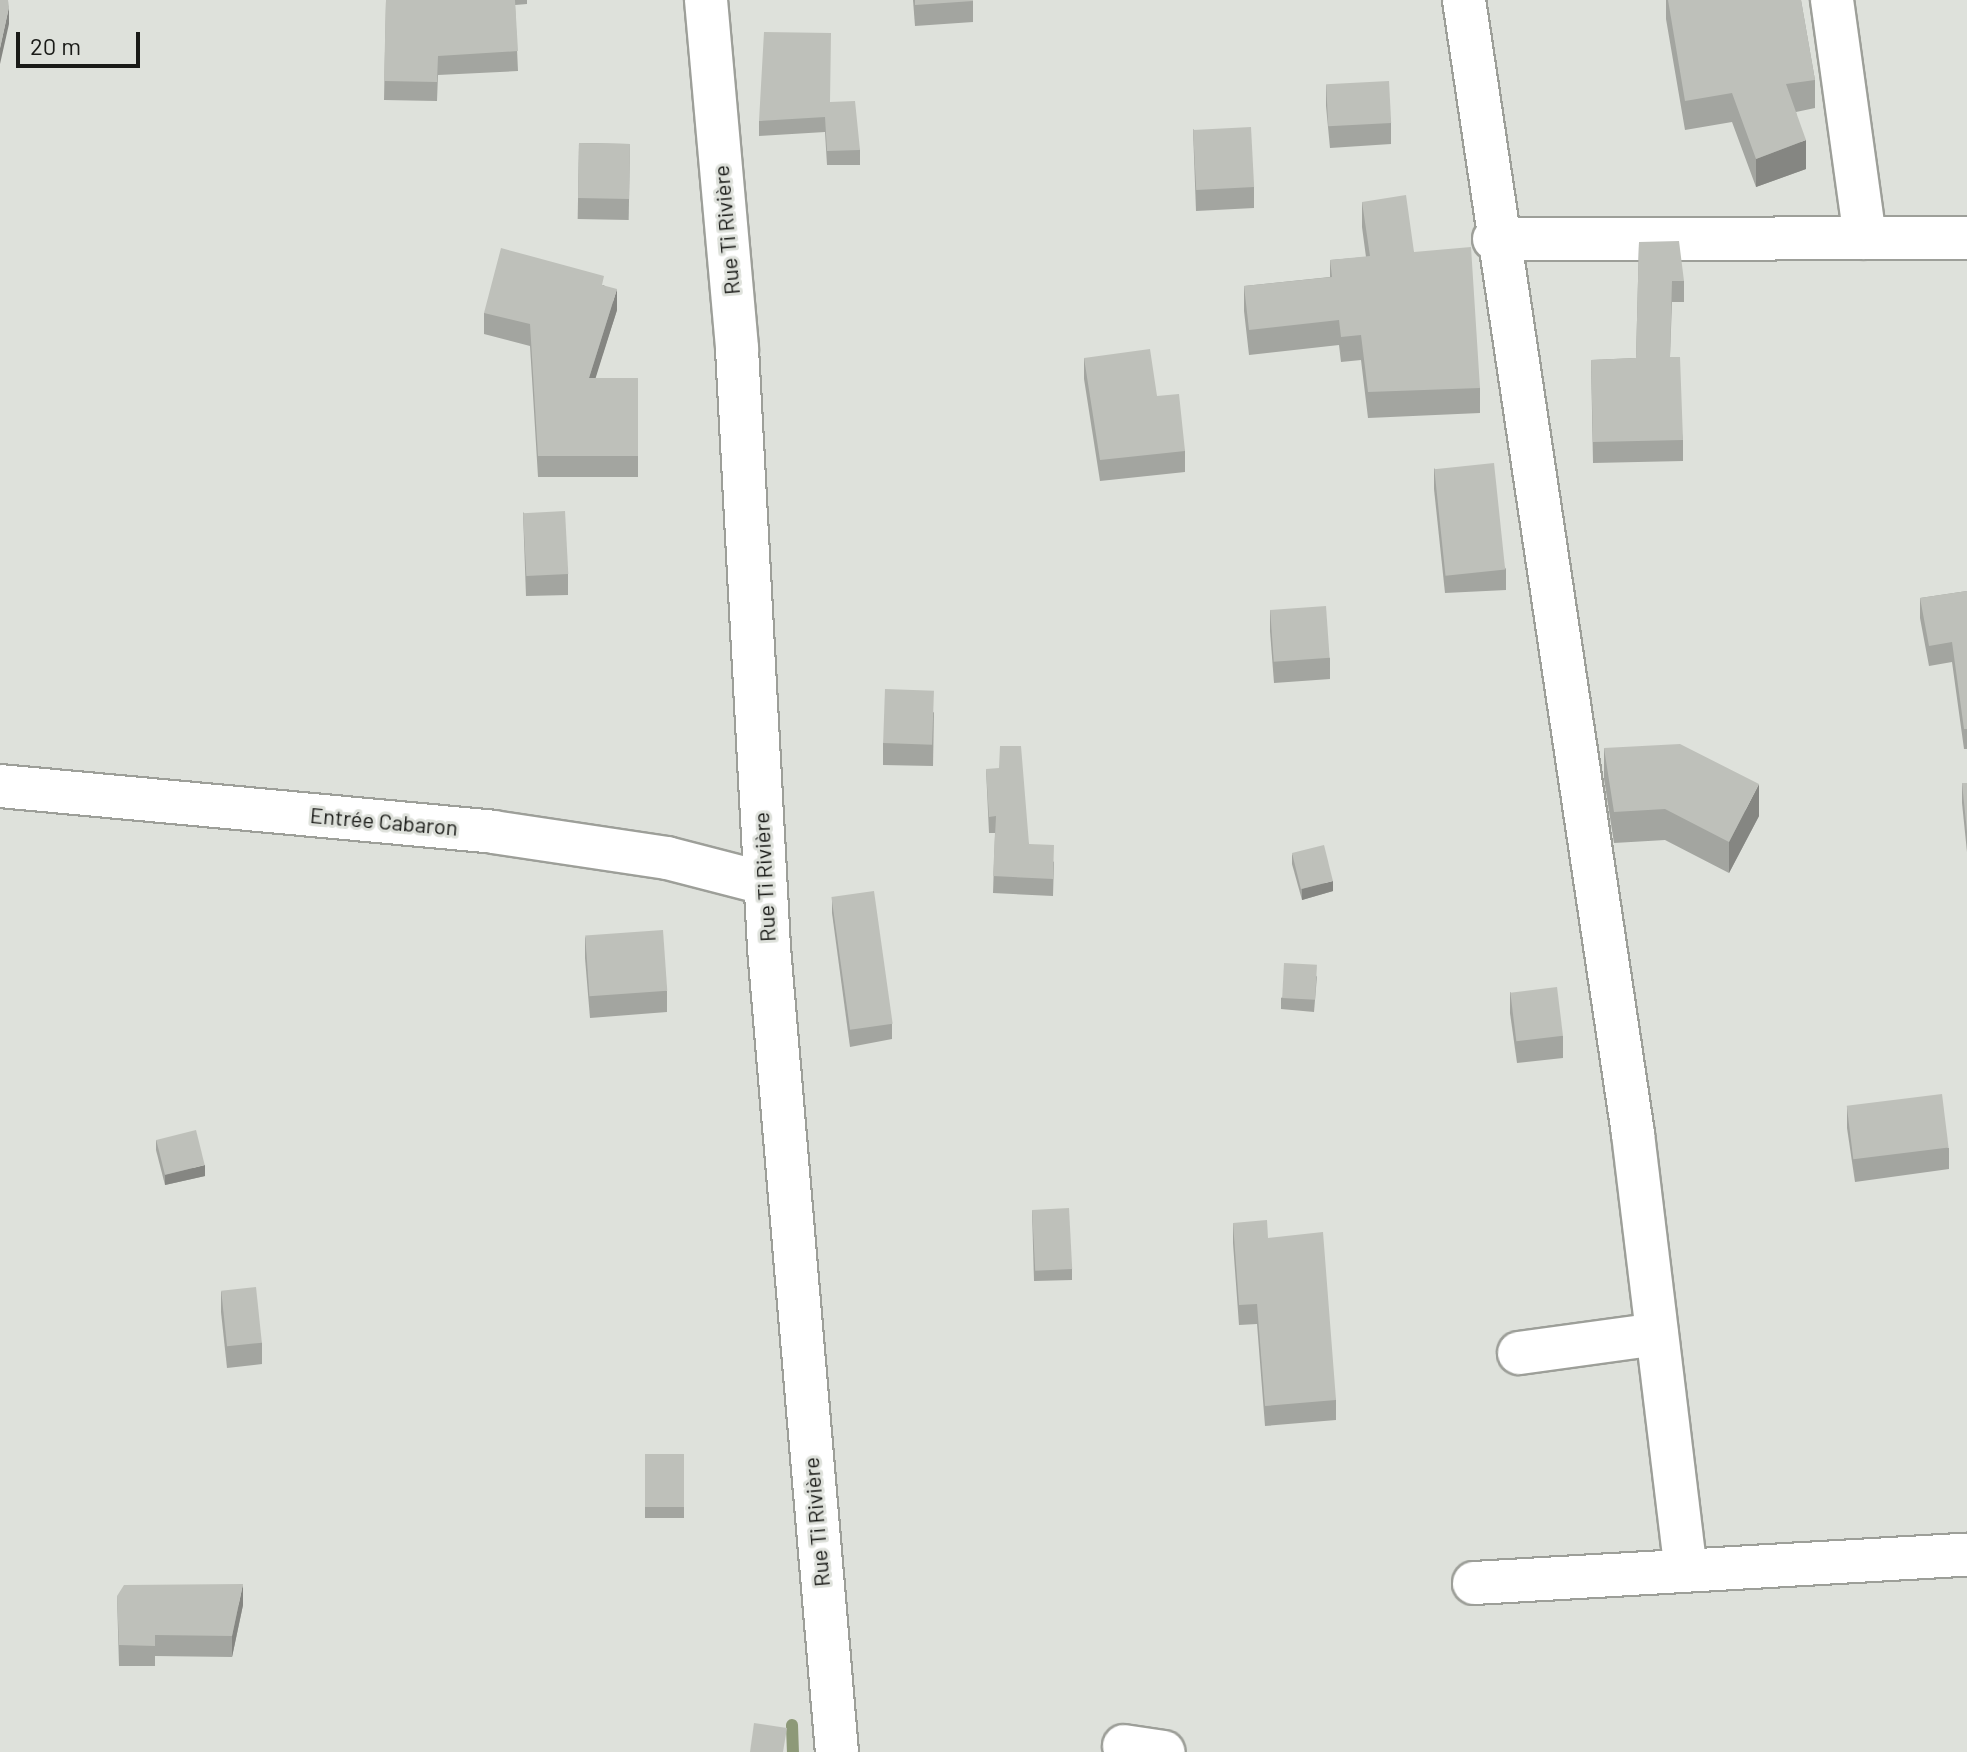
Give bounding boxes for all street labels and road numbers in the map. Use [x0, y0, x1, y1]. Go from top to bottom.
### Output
street label: Rue Ti Rivière [707, 164, 745, 296]
street label: Entrée Cabaron [309, 801, 459, 841]
street label: Rue Ti Rivière [747, 811, 781, 943]
street label: Rue Ti Rivière [797, 1456, 835, 1588]

